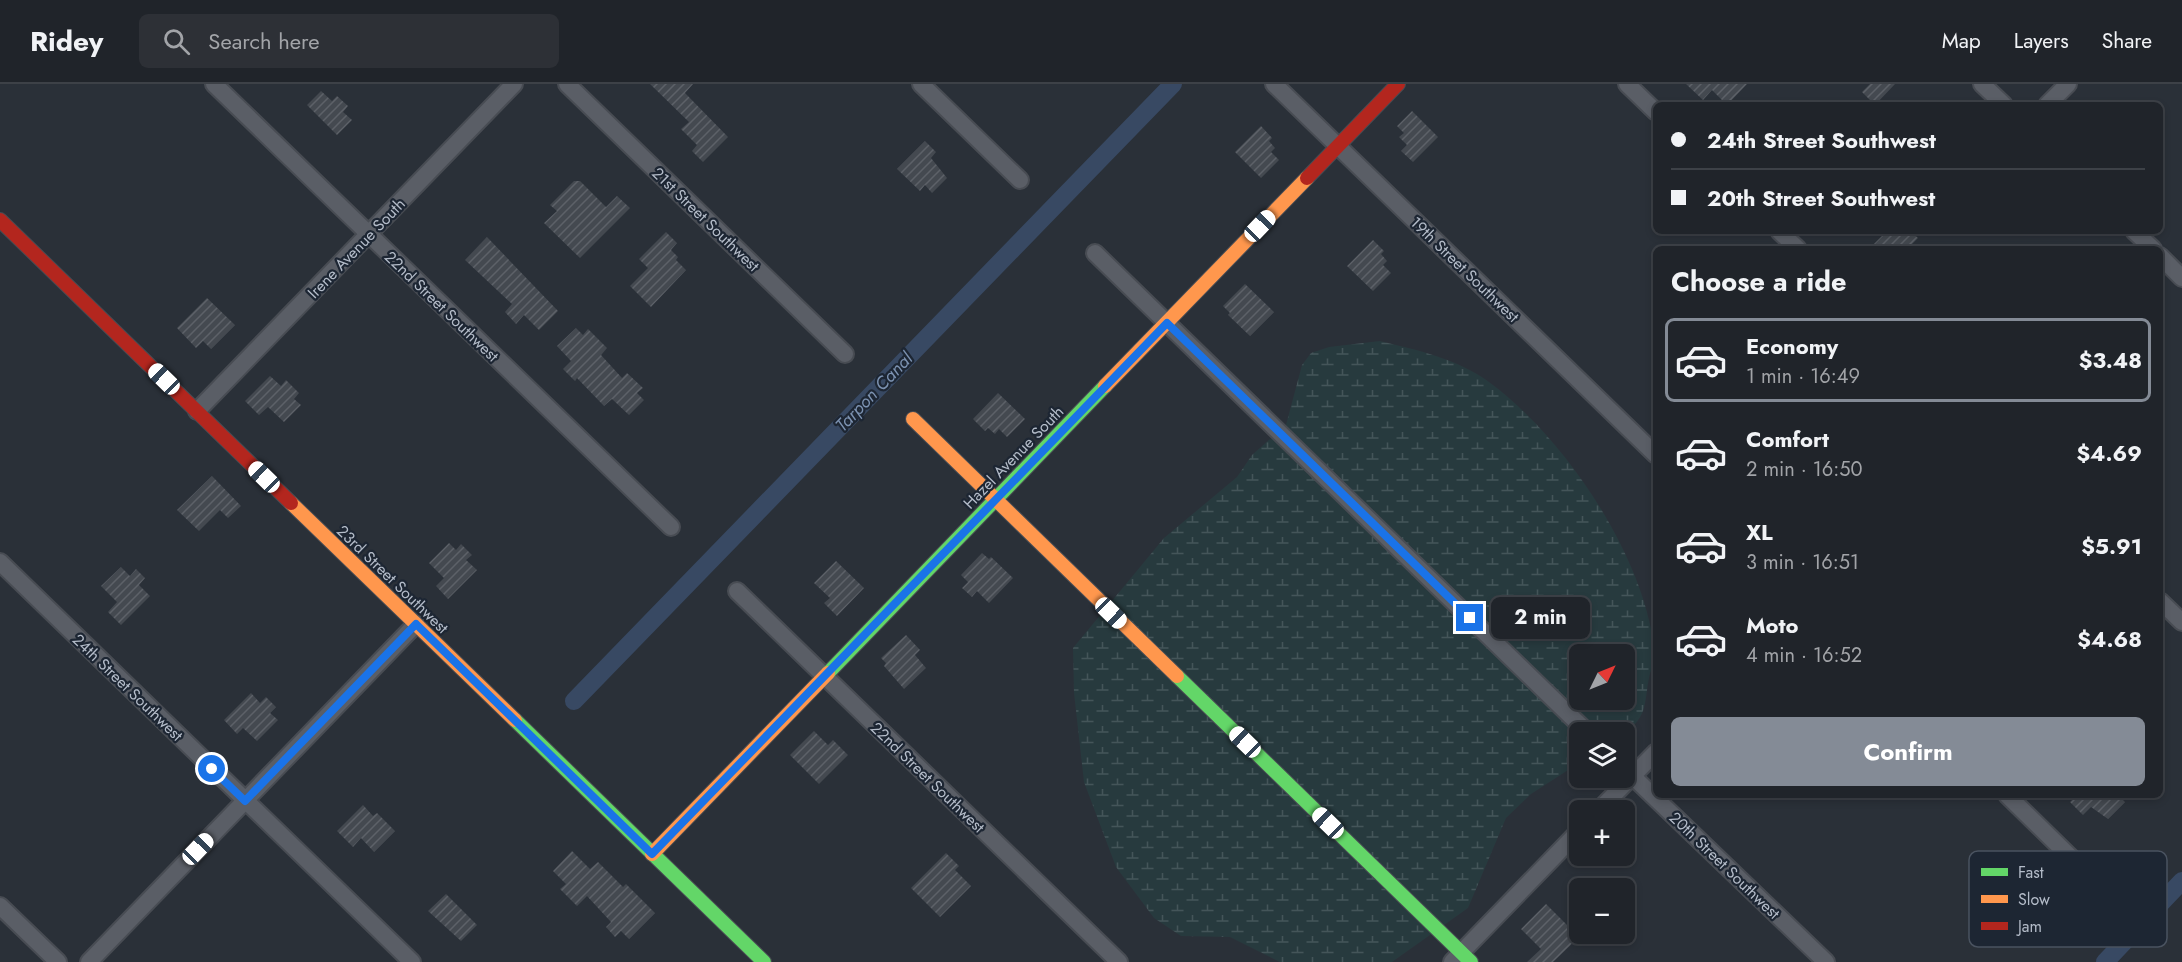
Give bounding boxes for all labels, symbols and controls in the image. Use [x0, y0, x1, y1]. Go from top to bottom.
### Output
search box [139, 14, 559, 68]
text: Ridey [30, 21, 103, 62]
icon: search [160, 25, 193, 58]
text: Search here [208, 25, 320, 57]
text: Map [1942, 26, 1981, 56]
text: Layers [2014, 26, 2069, 56]
text: Share [2102, 26, 2152, 56]
text: 24th Street Southwest [1707, 124, 1936, 156]
street label: 21st Street Southwest [647, 162, 765, 277]
text: 20th Street Southwest [1707, 182, 1935, 214]
street label: Irene Avenue South [302, 193, 410, 304]
car [1241, 207, 1279, 245]
street label: 19th Street Southwest [1405, 211, 1524, 328]
street label: 22nd Street Southwest [379, 246, 504, 367]
text: Choose a ride [1671, 262, 1846, 301]
text: Economy [1746, 330, 1838, 362]
icon: car [1674, 333, 1728, 387]
text: $3.48 [2079, 344, 2142, 376]
water label: Tarpon Canal [829, 346, 919, 438]
car [145, 360, 183, 398]
text: 1 min · 16:49 [1746, 362, 1860, 391]
street label: Hazel Avenue South [958, 401, 1069, 514]
text: Comfort [1746, 423, 1829, 455]
icon: car [1674, 426, 1728, 480]
text: $4.69 [2076, 437, 2142, 469]
text: 2 min · 16:50 [1746, 455, 1862, 484]
car [245, 458, 283, 496]
text: XL [1746, 516, 1773, 548]
icon: car [1674, 519, 1728, 573]
street label: 23rd Street Southwest [332, 520, 454, 639]
text: $5.91 [2081, 530, 2142, 562]
text: 3 min · 16:51 [1746, 548, 1859, 577]
car [1092, 594, 1130, 632]
callout: 2 min [1491, 597, 1590, 639]
text: 2 min [1514, 603, 1567, 632]
route end [1456, 604, 1483, 631]
text: Moto [1746, 609, 1799, 641]
icon: car [1674, 612, 1728, 666]
text: $4.68 [2077, 623, 2142, 655]
street label: 24th Street Southwest [67, 628, 188, 746]
text: 4 min · 16:52 [1746, 641, 1862, 670]
north arrow [1569, 644, 1635, 710]
map controls [1569, 644, 1635, 944]
street label: 22nd Street Southwest [865, 717, 990, 838]
button: Confirm [1671, 717, 2145, 786]
button: layers [1569, 722, 1635, 788]
car [1226, 723, 1264, 761]
route start [198, 755, 225, 782]
button: + [1569, 800, 1635, 866]
car [1309, 804, 1347, 842]
street label: 20th Street Southwest [1664, 806, 1785, 924]
car [179, 830, 217, 868]
legend [1969, 851, 2167, 947]
text: Fast [2018, 861, 2044, 884]
button: − [1569, 878, 1635, 944]
text: Slow [2018, 888, 2050, 911]
text: Jam [2016, 915, 2042, 938]

